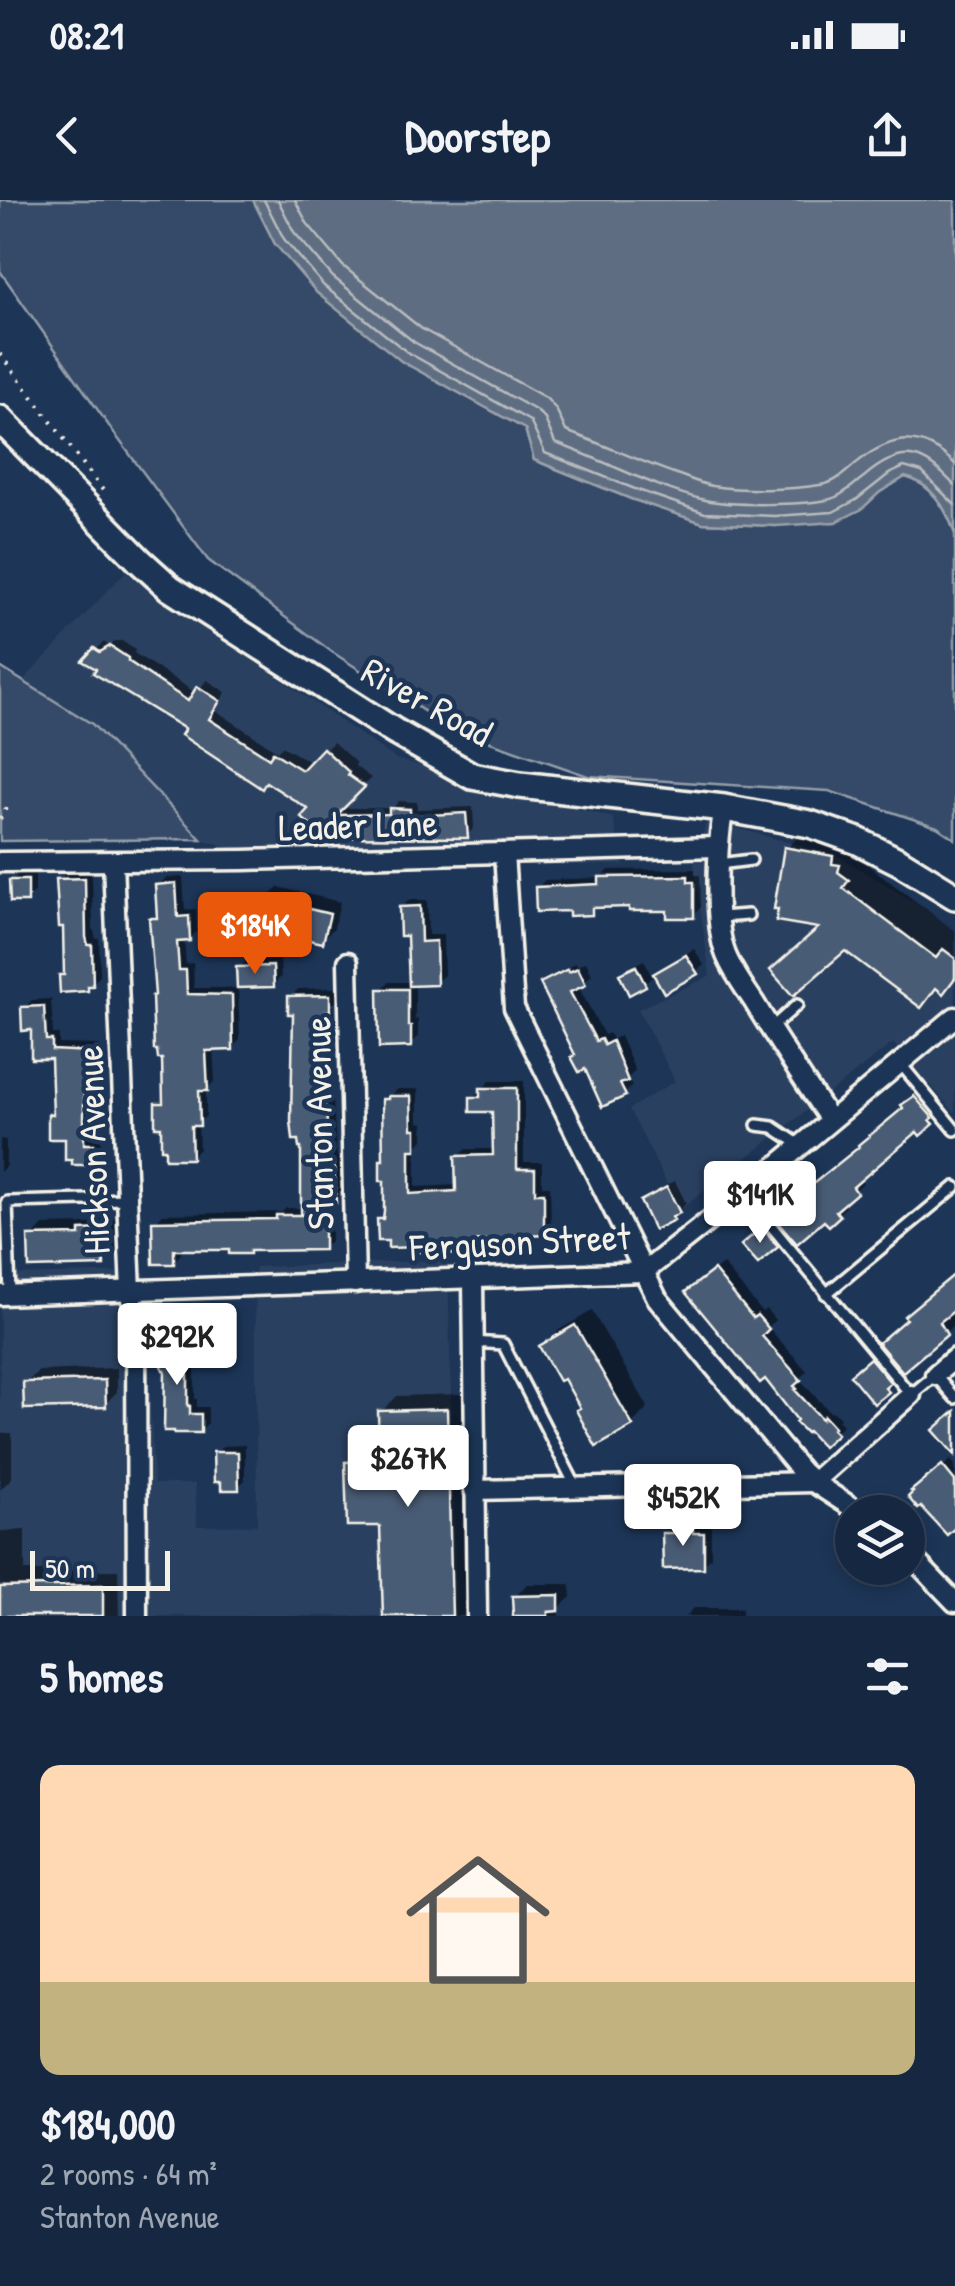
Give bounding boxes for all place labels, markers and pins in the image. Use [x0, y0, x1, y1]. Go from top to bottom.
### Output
pin: $184K [185, 892, 325, 977]
pin: $141K [690, 1161, 830, 1246]
pin: $292K [107, 1303, 247, 1388]
pin: $267K [338, 1425, 478, 1510]
pin: $452K [613, 1464, 753, 1549]

